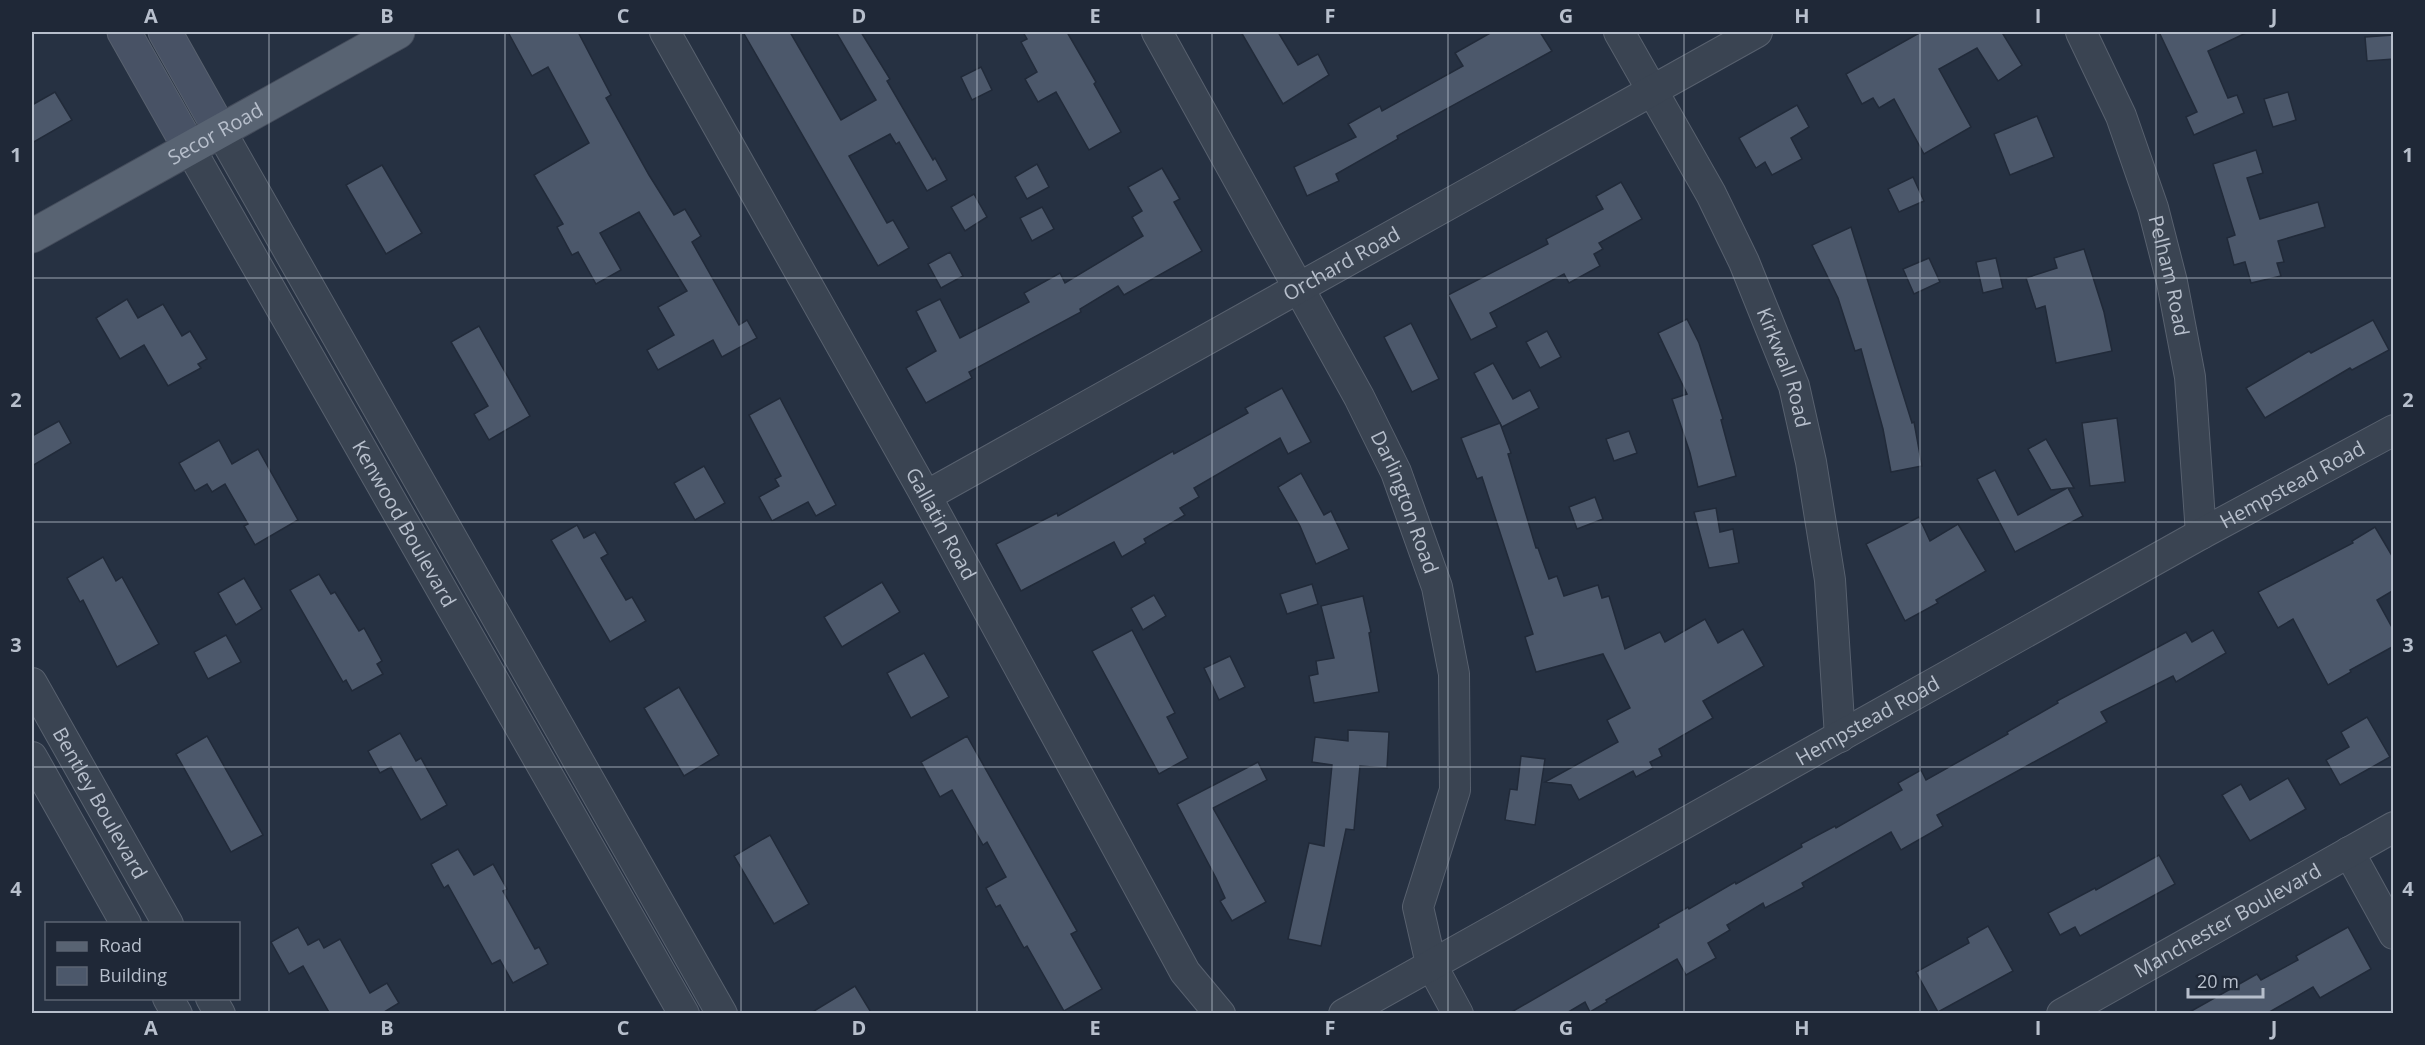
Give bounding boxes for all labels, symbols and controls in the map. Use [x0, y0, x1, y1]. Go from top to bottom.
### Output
text: A [144, 2, 158, 29]
text: B [380, 2, 394, 29]
text: C [617, 2, 630, 29]
text: D [852, 2, 866, 29]
text: E [1089, 2, 1101, 29]
text: F [1325, 2, 1335, 29]
text: G [1559, 2, 1573, 29]
text: H [1794, 2, 1810, 29]
text: I [2035, 2, 2041, 29]
text: J [2269, 2, 2277, 29]
street label: Secor Road [163, 96, 268, 171]
text: 1 [10, 141, 22, 168]
text: 1 [2402, 141, 2414, 168]
street label: Pelham Road [2142, 212, 2196, 338]
street label: Orchard Road [1278, 220, 1405, 307]
street label: Kirkwall Road [1751, 303, 1817, 430]
text: 2 [10, 386, 22, 413]
text: 2 [2402, 386, 2414, 413]
street label: Darlington Road [1365, 426, 1445, 577]
street label: Hempstead Road [2215, 434, 2369, 534]
street label: Kenwood Boulevard [346, 435, 463, 612]
street label: Gallatin Road [900, 463, 983, 585]
text: 3 [10, 631, 22, 658]
text: 3 [2402, 631, 2414, 658]
street label: Hempstead Road [1790, 669, 1944, 771]
street label: Bentley Boulevard [47, 722, 154, 884]
street label: Manchester Boulevard [2129, 857, 2326, 984]
text: 4 [10, 875, 22, 902]
text: 4 [2402, 875, 2414, 902]
legend [45, 922, 240, 1000]
text: Road [99, 933, 142, 957]
scale bar [2188, 961, 2263, 999]
text: Building [99, 963, 167, 987]
text: 20 m [2197, 969, 2239, 993]
text: A [144, 1014, 158, 1041]
text: B [380, 1014, 394, 1041]
text: C [617, 1014, 630, 1041]
text: D [852, 1014, 866, 1041]
text: E [1089, 1014, 1101, 1041]
text: F [1325, 1014, 1335, 1041]
text: G [1559, 1014, 1573, 1041]
text: H [1794, 1014, 1810, 1041]
text: I [2035, 1014, 2041, 1041]
text: J [2269, 1014, 2277, 1041]

